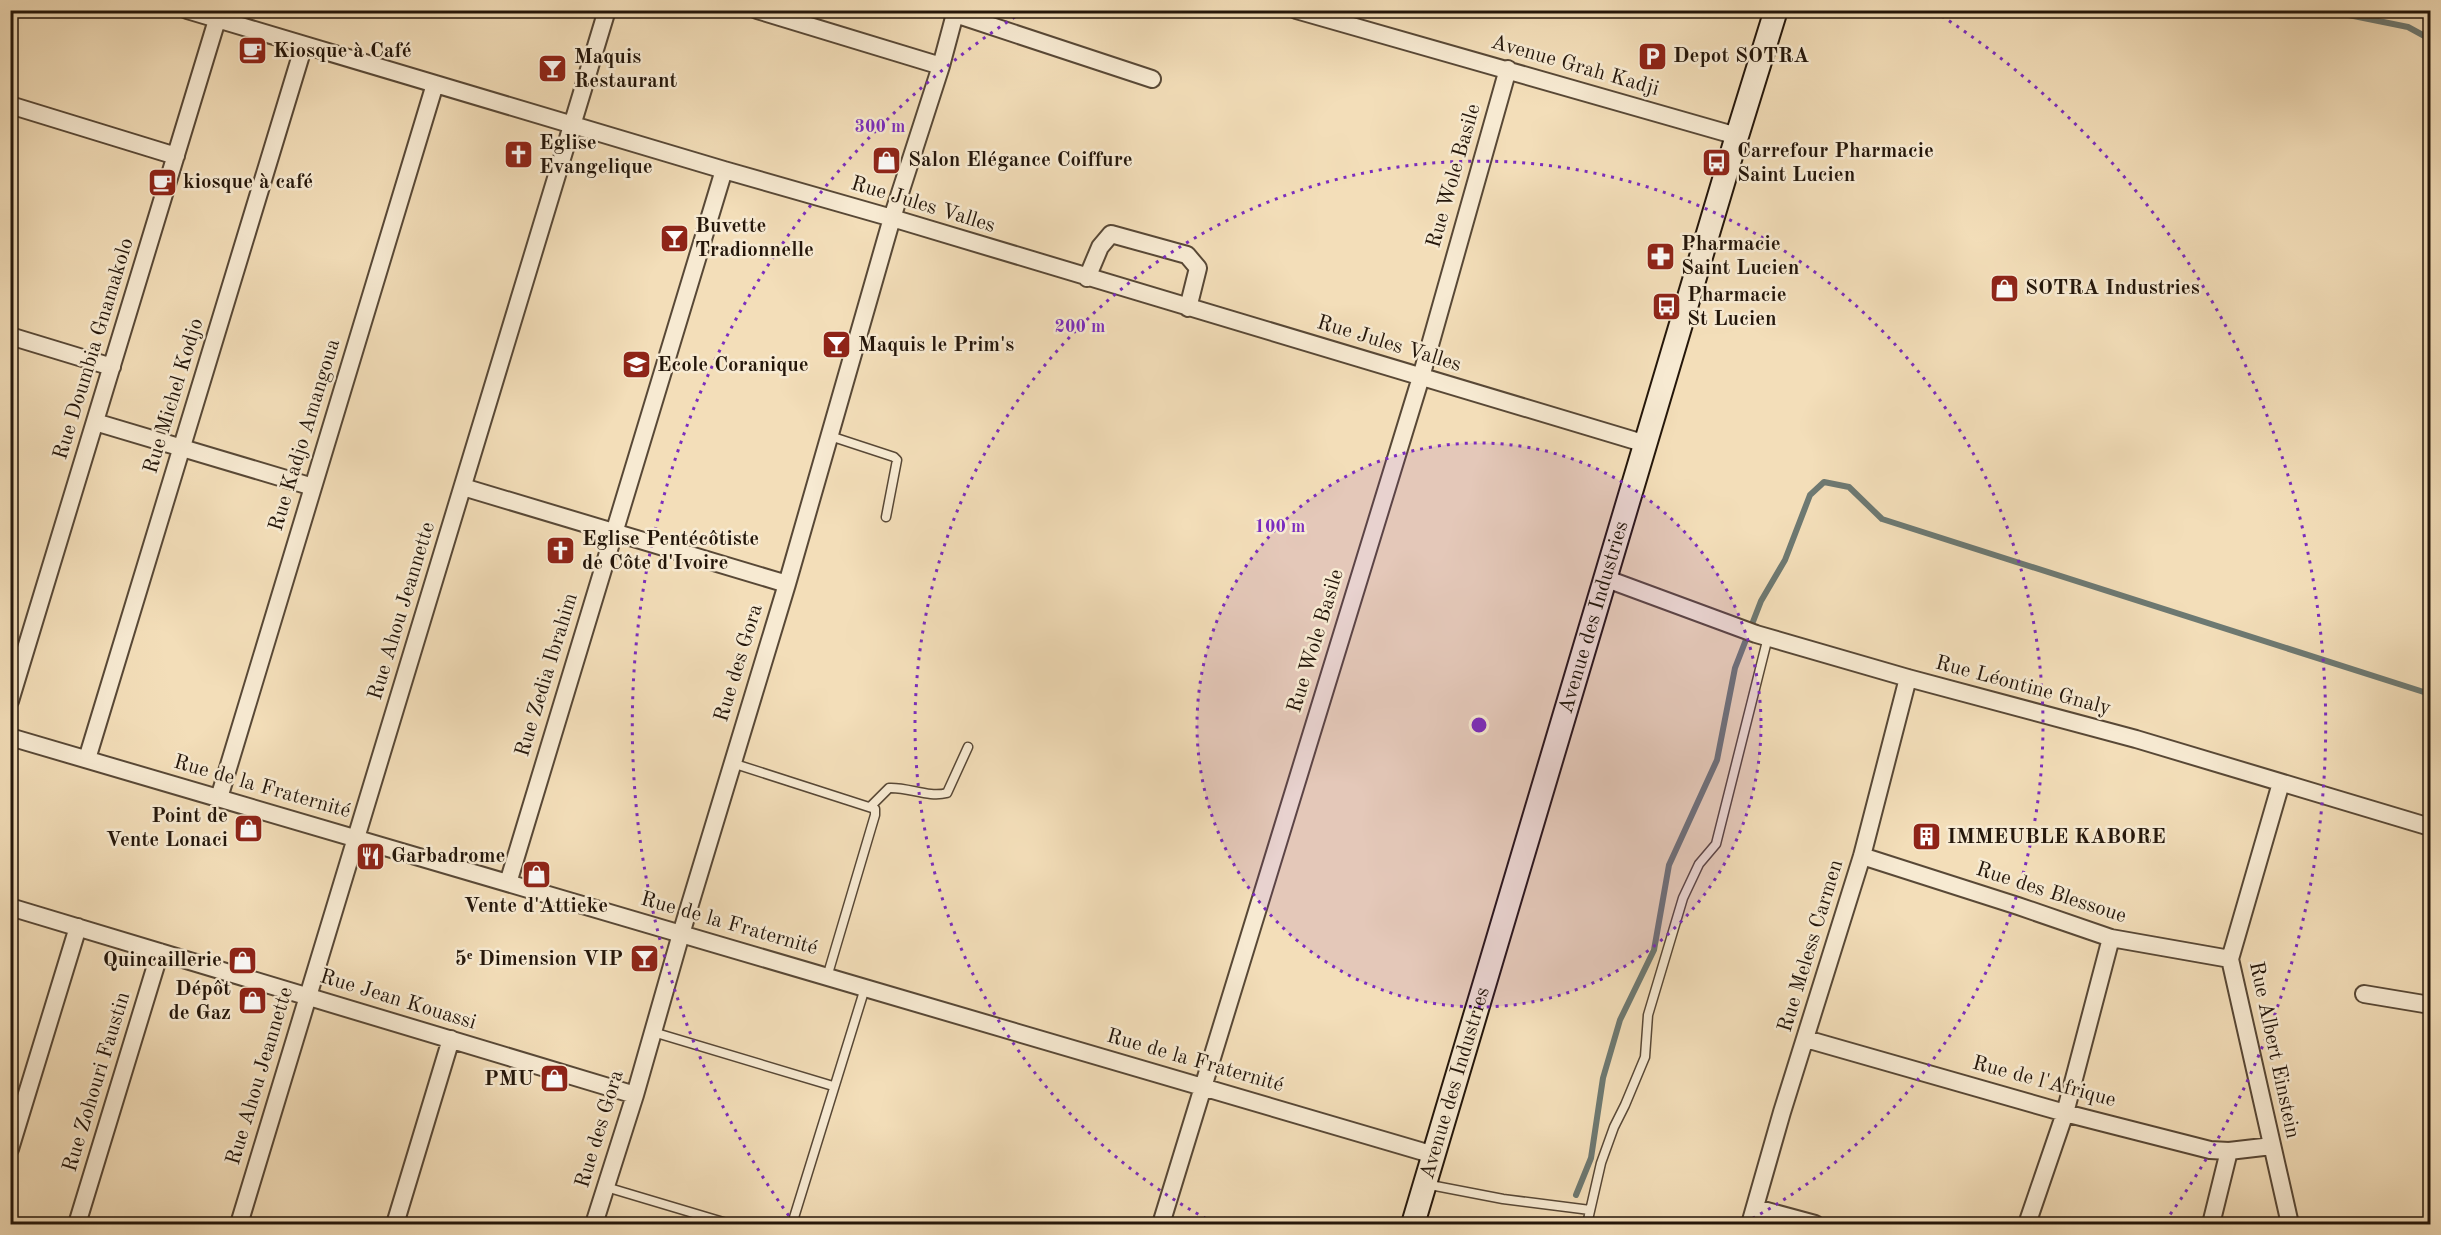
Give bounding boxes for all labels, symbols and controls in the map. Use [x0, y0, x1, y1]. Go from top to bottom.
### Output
street label: Avenue Grah Kadji [1489, 32, 1661, 100]
cafe icon: Kiosque à Café [236, 35, 268, 67]
parking icon: Depot SOTRA [1636, 40, 1668, 72]
place label: Kiosque à Café [273, 41, 412, 62]
place label: Depot SOTRA [1673, 46, 1809, 67]
place label: Maquis Restaurant [574, 47, 678, 92]
bar icon: Maquis Restaurant [537, 53, 569, 85]
street label: Rue Wole Basile [1423, 102, 1485, 250]
text: 300 m [855, 118, 905, 136]
place label: Eglise Evangelique [539, 133, 653, 178]
church icon: Eglise Evangelique [502, 139, 534, 171]
place label: Carrefour Pharmacie Saint Lucien [1737, 141, 1934, 186]
shop icon: Salon Elégance Coiffure [871, 144, 903, 176]
bus stop icon: Carrefour Pharmacie Saint Lucien [1700, 147, 1732, 179]
place label: Salon Elégance Coiffure [908, 150, 1133, 171]
cafe icon: kiosque à café [146, 166, 178, 198]
place label: kiosque à café [183, 172, 313, 193]
street label: Rue Jules Valles [848, 173, 998, 237]
place label: Buvette Tradionnelle [695, 216, 814, 261]
bar icon: Buvette Tradionnelle [658, 222, 690, 254]
place label: Pharmacie Saint Lucien [1681, 234, 1799, 279]
street label: Rue Doumbia Gnamakolo [50, 236, 138, 462]
pharmacy icon: Pharmacie Saint Lucien [1644, 240, 1676, 272]
shop icon: SOTRA Industries [1988, 272, 2020, 304]
place label: SOTRA Industries [2025, 278, 2200, 299]
place label: Pharmacie St Lucien [1687, 285, 1787, 330]
bus stop icon: Pharmacie St Lucien [1650, 291, 1682, 323]
street label: Rue Jules Valles [1314, 312, 1464, 376]
street label: Rue Michel Kodjo [140, 316, 208, 476]
text: 200 m [1055, 318, 1105, 336]
bar icon: Maquis le Prim's [821, 329, 853, 361]
place label: Maquis le Prim's [858, 335, 1014, 356]
street label: Rue Kadjo Amangoua [266, 336, 344, 534]
school or university icon: Ecole Coranique [620, 349, 652, 381]
place label: Ecole Coranique [657, 355, 809, 376]
text: 100 m [1255, 518, 1305, 536]
street label: Avenue des Industries [1555, 519, 1632, 716]
street label: Rue Ahou Jeannette [365, 520, 439, 702]
place label: Eglise Pentécôtiste de Côte d'Ivoire [582, 529, 759, 574]
church icon: Eglise Pentécôtiste de Côte d'Ivoire [545, 535, 577, 567]
street label: Rue Wole Basile [1284, 567, 1348, 715]
street label: Rue Zedia Ibrahim [512, 591, 582, 759]
street label: Rue des Gora [711, 602, 767, 724]
street label: Rue Léontine Gnaly [1933, 652, 2113, 720]
centre of rings [1469, 715, 1489, 735]
street label: Rue de la Fraternité [171, 752, 353, 822]
place label: Point de Vente Lonaci [106, 806, 228, 851]
shop icon: Point de Vente Lonaci [233, 812, 265, 844]
building icon: IMMEUBLE KABORE [1910, 821, 1942, 853]
place label: IMMEUBLE KABORE [1947, 827, 2166, 848]
restaurant icon: Garbadrome [354, 840, 386, 872]
place label: Garbadrome [391, 846, 505, 867]
street label: Rue Meless Carmen [1775, 857, 1847, 1035]
shop icon: Vente d'Attieke [520, 859, 552, 891]
street label: Rue des Blessoue [1973, 859, 2129, 927]
street label: Rue de la Fraternité [638, 889, 820, 959]
place label: Vente d'Attieke [464, 896, 608, 917]
bar icon: 5ᵉ Dimension VIP [628, 943, 660, 975]
shop icon: Quincaillerie [227, 944, 259, 976]
place label: 5ᵉ Dimension VIP [455, 949, 623, 970]
place label: Quincaillerie [103, 950, 222, 971]
street label: Rue Albert Einstein [2245, 960, 2303, 1140]
street label: Rue Jean Kouassi [317, 966, 479, 1034]
place label: Dépôt de Gaz [168, 979, 231, 1024]
street label: Avenue des Industries [1416, 984, 1494, 1182]
street label: Rue Ahou Jeannette [223, 985, 297, 1167]
shop icon: Dépôt de Gaz [236, 985, 268, 1017]
street label: Rue Zohouri Faustin [60, 990, 134, 1174]
street label: Rue de la Fraternité [1104, 1026, 1286, 1096]
street label: Rue de l'Afrique [1970, 1053, 2118, 1111]
shop icon: PMU [539, 1063, 571, 1095]
street label: Rue des Gora [572, 1068, 628, 1190]
place label: PMU [484, 1069, 534, 1090]

